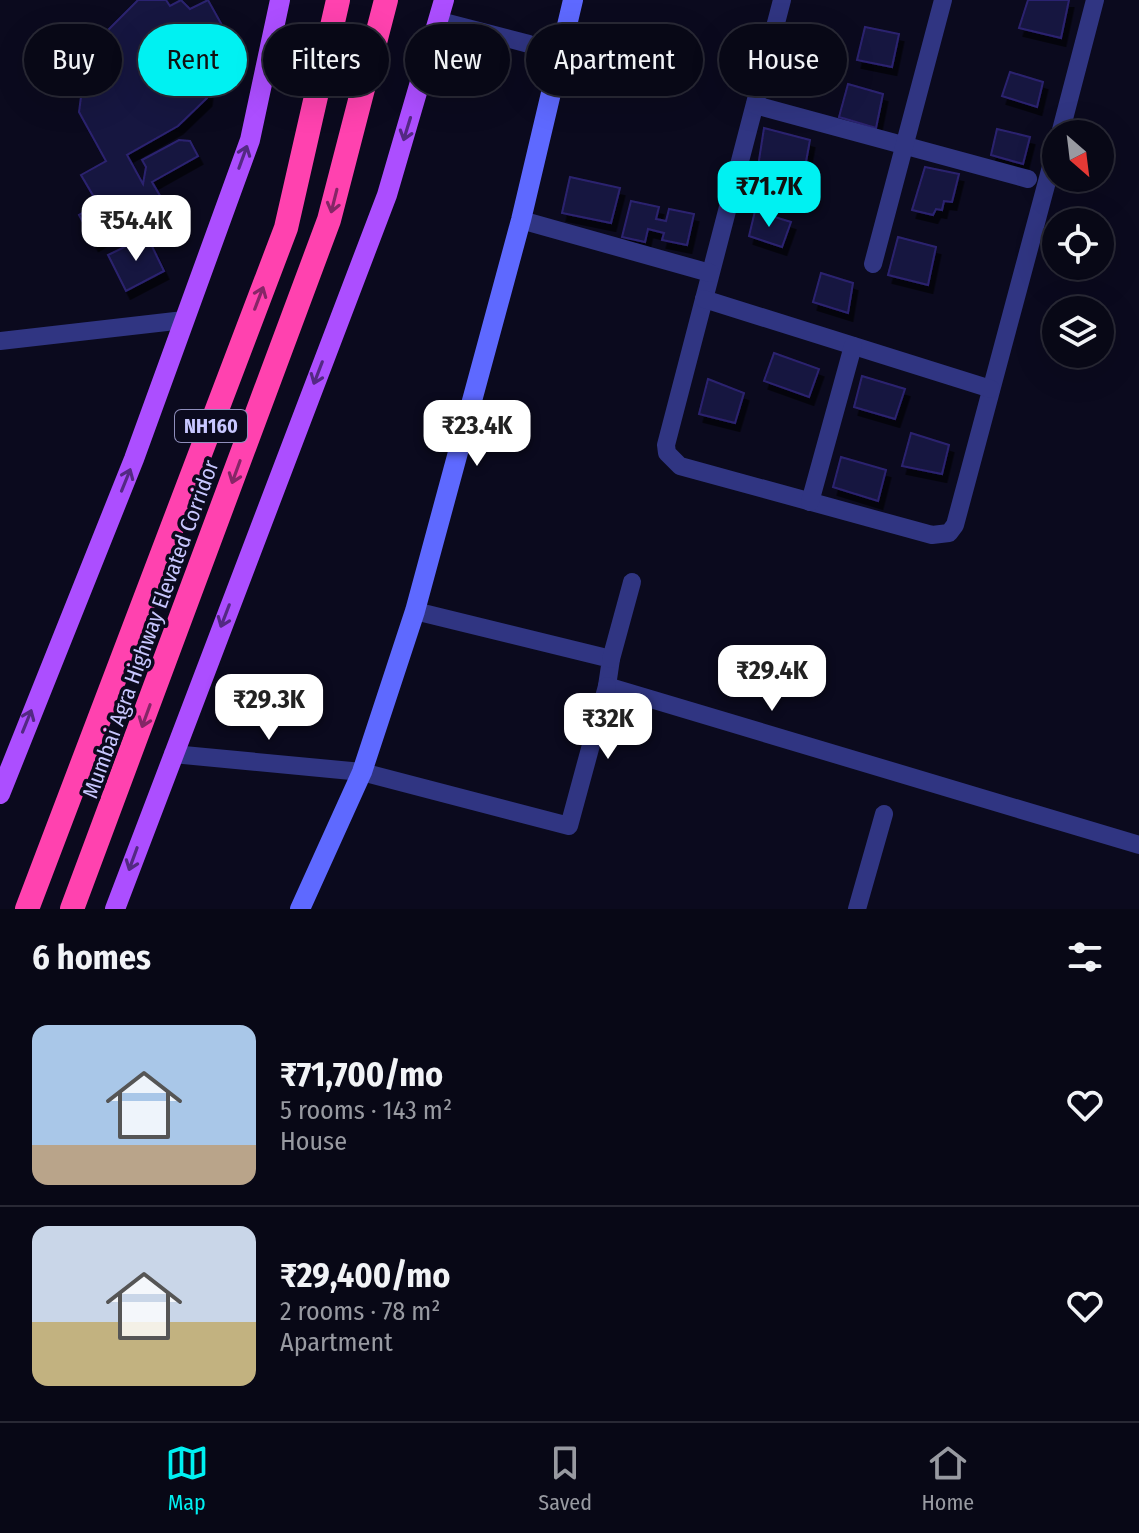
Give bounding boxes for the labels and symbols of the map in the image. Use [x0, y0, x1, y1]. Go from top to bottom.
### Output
one-way arrow [399, 115, 414, 141]
north arrow [1042, 120, 1114, 192]
one-way arrow [237, 145, 252, 170]
pin: ₹71.7K [704, 161, 834, 229]
one-way arrow [326, 188, 341, 213]
pin: ₹54.4K [71, 195, 201, 263]
one-way arrow [253, 286, 267, 311]
one-way arrow [310, 360, 324, 385]
pin: ₹23.4K [412, 400, 542, 468]
road number: NH160 [175, 410, 247, 442]
street label: Mumbai Agra Highway Elevated Corridor [77, 456, 225, 802]
one-way arrow [228, 459, 242, 484]
one-way arrow [119, 468, 134, 493]
one-way arrow [217, 603, 231, 628]
pin: ₹29.4K [707, 645, 837, 713]
pin: ₹29.3K [204, 674, 334, 742]
pin: ₹32K [561, 693, 655, 761]
one-way arrow [138, 703, 152, 727]
one-way arrow [21, 709, 35, 734]
one-way arrow [124, 846, 139, 871]

